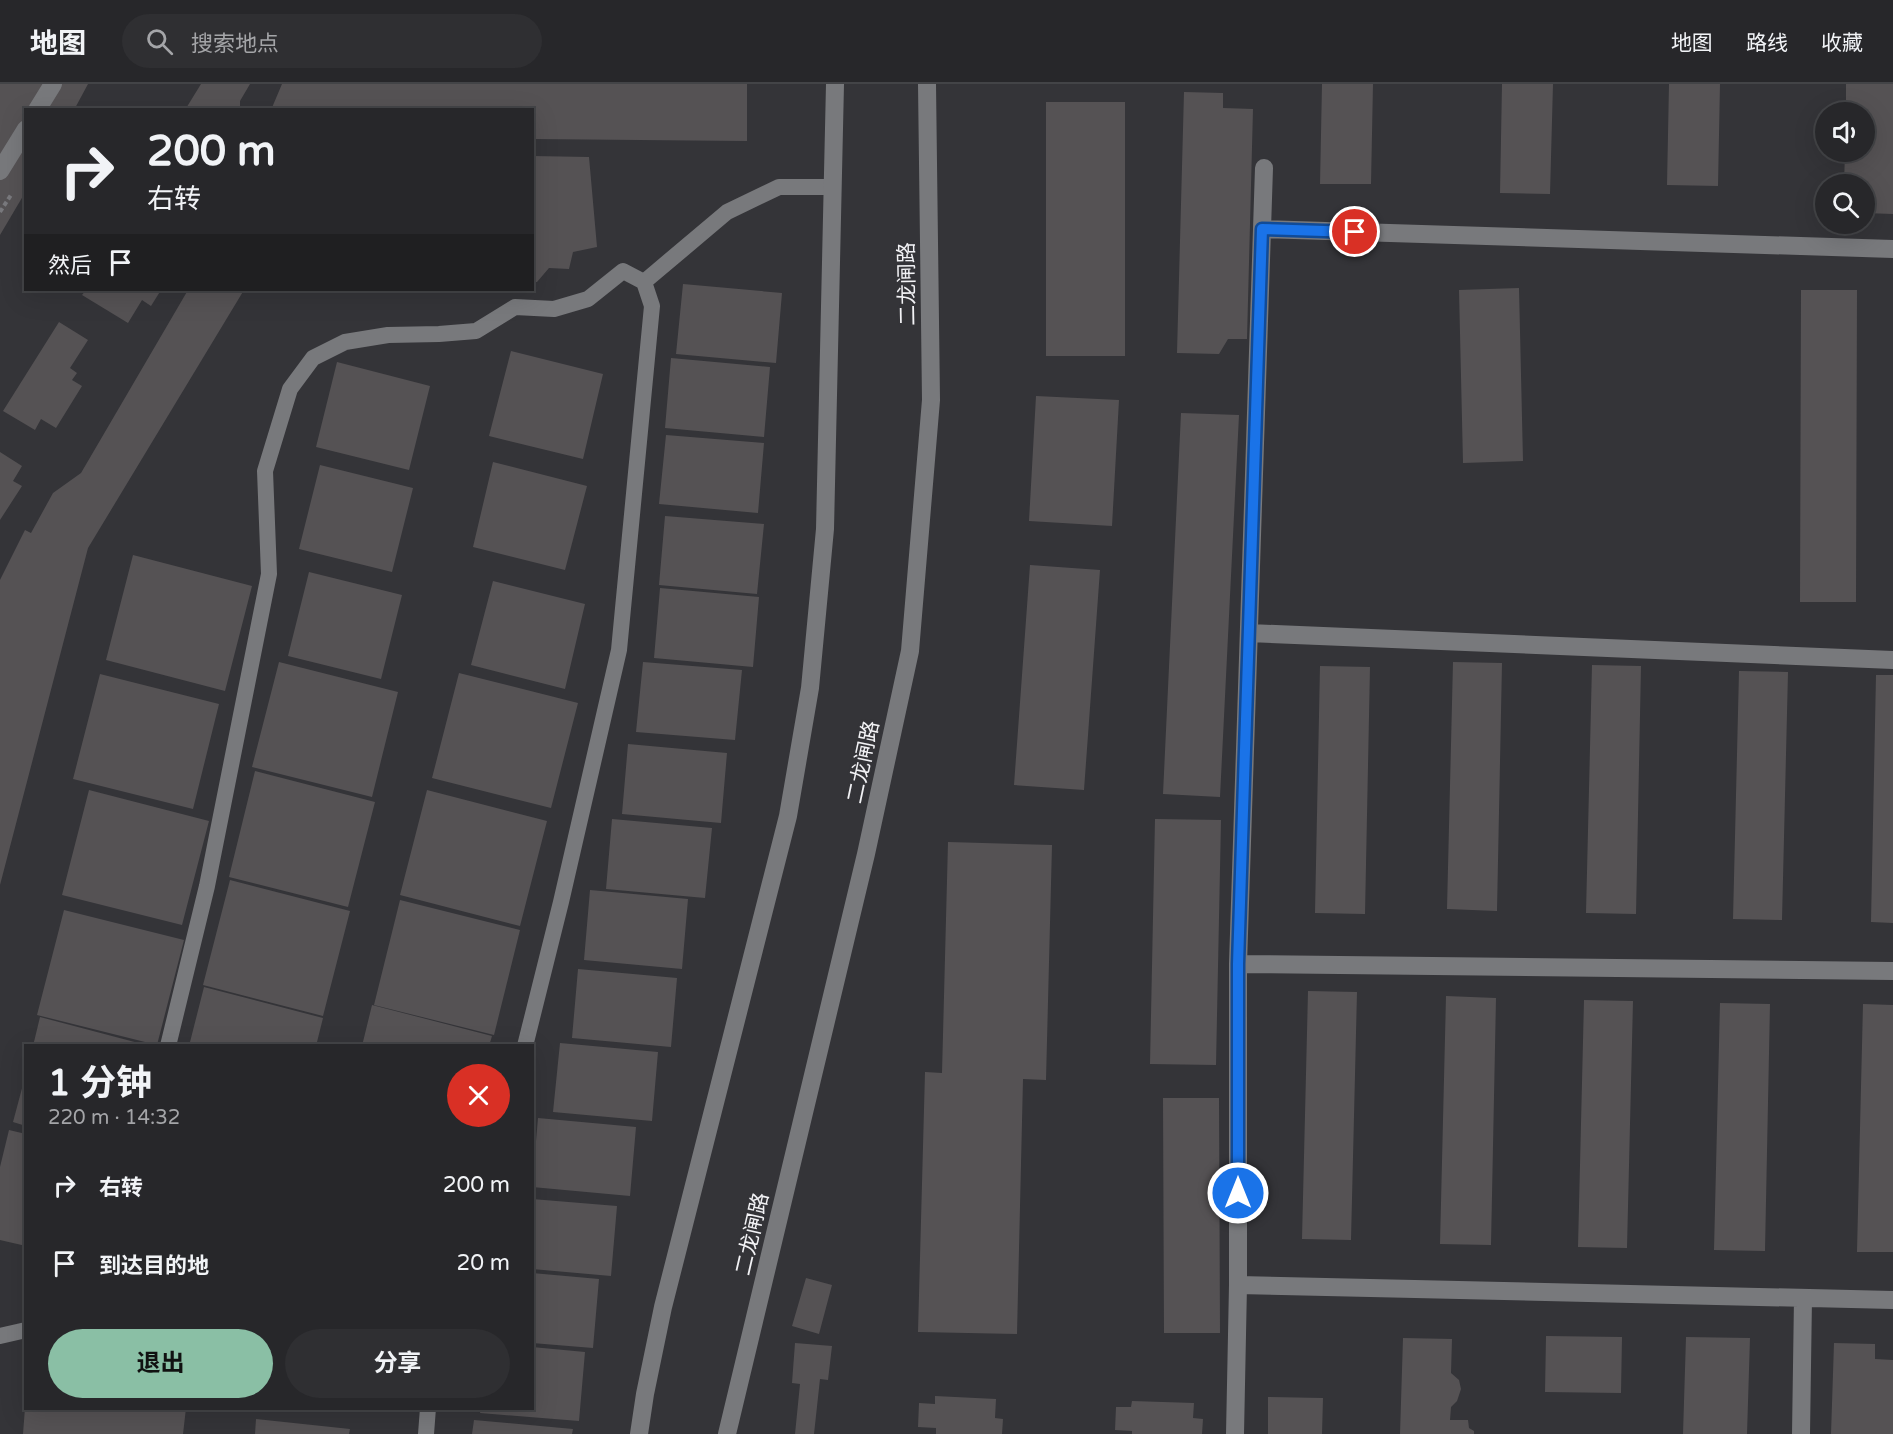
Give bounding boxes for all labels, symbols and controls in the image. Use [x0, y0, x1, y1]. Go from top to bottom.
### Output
search box [122, 14, 542, 68]
icon: search [143, 25, 176, 58]
text: 地图 [30, 27, 86, 61]
text: 搜索地点 [191, 31, 279, 57]
text: 地图 [1671, 31, 1713, 56]
text: 路线 [1746, 31, 1788, 56]
text: 收藏 [1821, 31, 1863, 56]
map controls [1815, 102, 1875, 234]
button: sound [1815, 102, 1875, 162]
text: 200 m [147, 126, 276, 177]
icon: right [48, 132, 126, 210]
button: search [1815, 174, 1875, 234]
text: 右转 [147, 183, 201, 216]
pin [1329, 206, 1380, 257]
icon: arrive [1338, 215, 1371, 248]
street label: 二龙闸路 [894, 242, 921, 326]
icon: arrive [104, 246, 137, 279]
text: 然后 [48, 253, 92, 279]
street label: 二龙闸路 [843, 718, 884, 806]
text: 1 分钟 [48, 1062, 152, 1105]
button: close [447, 1064, 510, 1127]
text: 220 m · 14:32 [48, 1106, 180, 1130]
position arrow [1206, 1161, 1270, 1225]
icon: right [48, 1169, 81, 1202]
text: 200 m [443, 1172, 510, 1198]
text: 右转 [99, 1175, 143, 1201]
street label: 二龙闸路 [731, 1190, 774, 1278]
icon: arrive [48, 1247, 81, 1280]
text: 20 m [456, 1250, 510, 1276]
text: 到达目的地 [99, 1253, 209, 1279]
button: 退出 [48, 1329, 273, 1398]
button: 分享 [285, 1329, 510, 1398]

